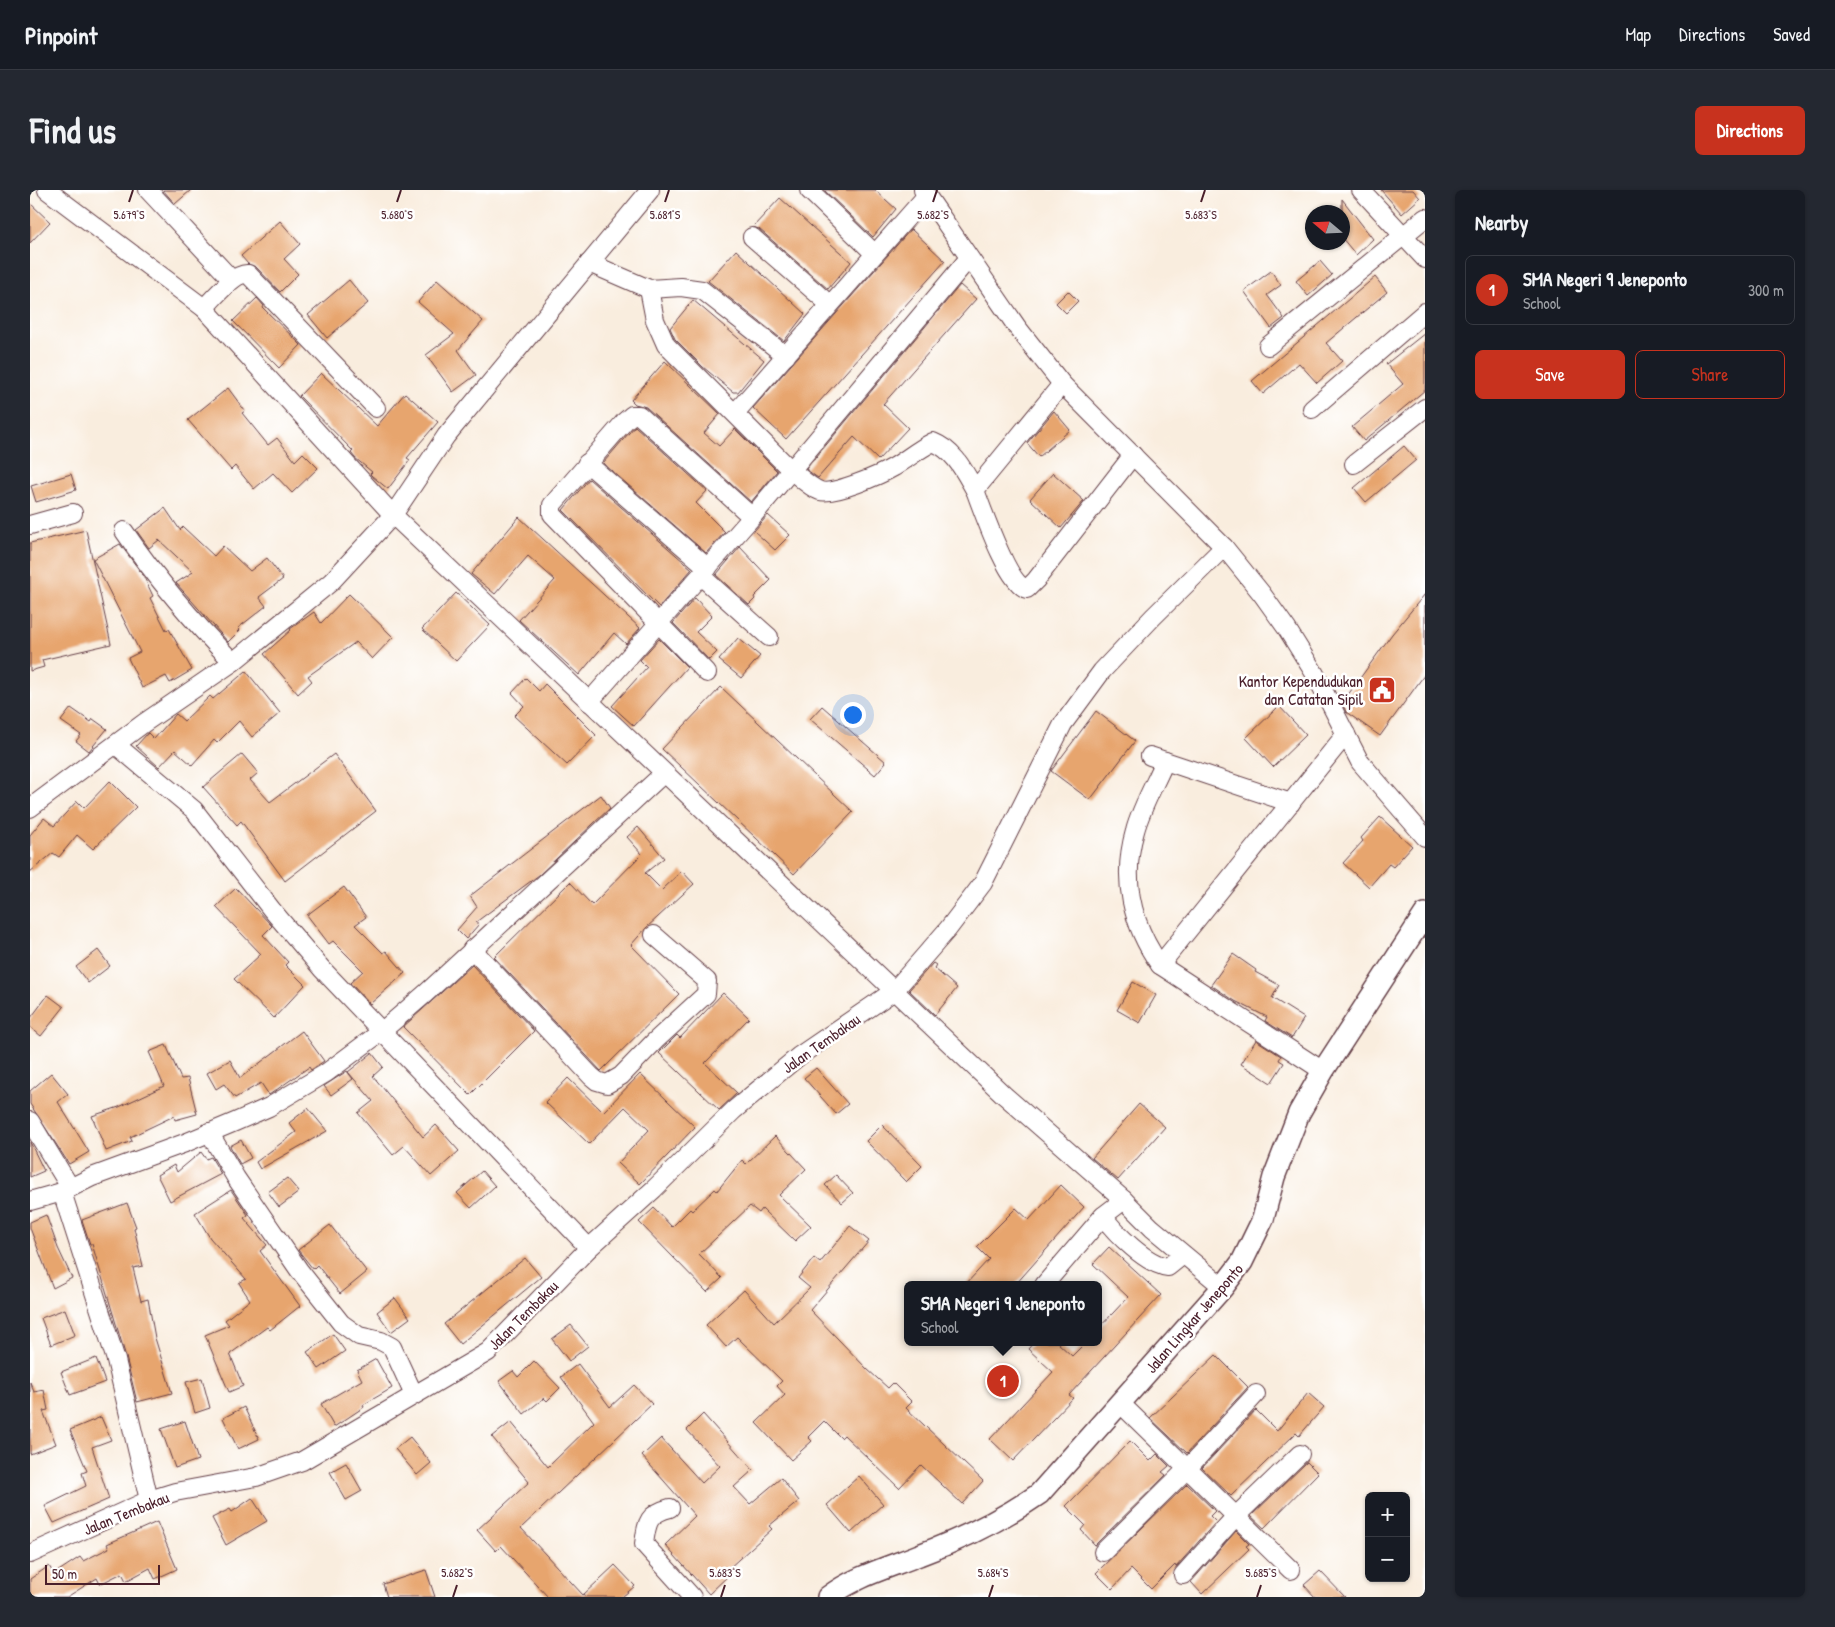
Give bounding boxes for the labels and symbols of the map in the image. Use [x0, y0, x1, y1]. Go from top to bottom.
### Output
north arrow [1305, 205, 1350, 250]
text: 5.679°S [113, 206, 145, 223]
text: 5.680°S [381, 206, 413, 223]
text: 5.681°S [650, 206, 681, 223]
text: 5.682°S [917, 206, 949, 223]
text: 5.683°S [1185, 206, 1217, 223]
place label: Kantor Kependudukan dan Catatan Sipil [1239, 670, 1364, 710]
public building icon: Kantor Kependudukan dan Catatan Sipil [1367, 675, 1397, 705]
your location [840, 702, 866, 728]
street label: Jalan Tembakau [778, 1008, 865, 1078]
street label: Jalan Lingkar Jeneponto [1140, 1258, 1248, 1378]
street label: Jalan Tembakau [483, 1275, 563, 1355]
pin: 1 [987, 1362, 1019, 1400]
street label: Jalan Tembakau [80, 1486, 173, 1540]
scale bar [45, 1562, 160, 1585]
text: 5.682°S [441, 1564, 473, 1581]
text: 5.683°S [709, 1564, 741, 1581]
text: 5.684°S [978, 1564, 1009, 1581]
text: 5.685°S [1246, 1564, 1277, 1581]

